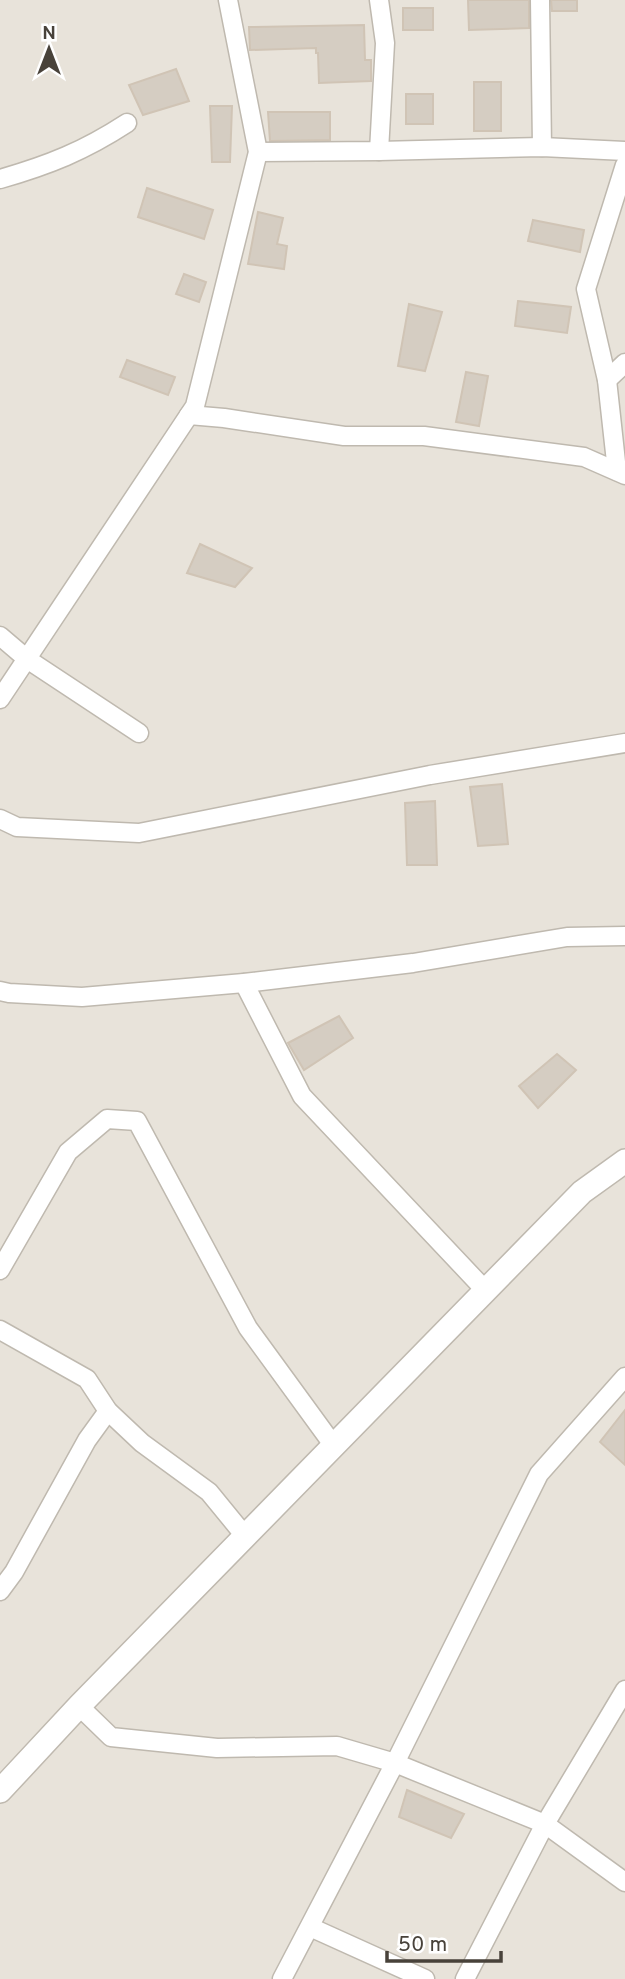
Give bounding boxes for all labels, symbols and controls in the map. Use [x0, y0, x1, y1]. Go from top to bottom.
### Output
north arrow [14, 14, 84, 84]
text: N [42, 22, 56, 46]
scale bar [387, 1920, 501, 1964]
text: 50 m [398, 1932, 447, 1959]

